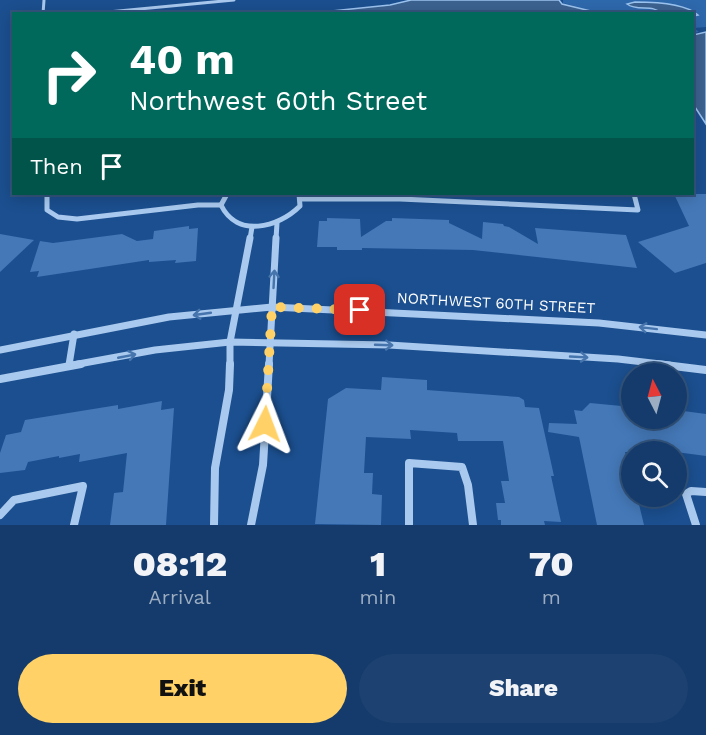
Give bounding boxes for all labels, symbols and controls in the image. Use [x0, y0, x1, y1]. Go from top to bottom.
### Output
text: 40 m [129, 35, 235, 84]
icon: right [30, 36, 108, 114]
text: Northwest 60th Street [129, 85, 427, 117]
icon: arrive [95, 150, 128, 183]
text: Then [30, 154, 83, 179]
one-way arrow [268, 270, 279, 290]
pin [334, 284, 385, 335]
street label: NORTHWEST 60TH STREET [396, 289, 596, 317]
icon: arrive [343, 293, 376, 326]
one-way arrow [193, 308, 212, 319]
one-way arrow [638, 323, 658, 334]
one-way arrow [373, 340, 393, 351]
one-way arrow [117, 350, 136, 361]
one-way arrow [568, 351, 588, 362]
north arrow [621, 363, 687, 429]
map controls [621, 363, 687, 507]
position arrow [233, 392, 297, 456]
button: search [621, 441, 687, 507]
text: 08:12 [132, 543, 227, 585]
text: 1 [370, 543, 386, 585]
text: 70 [529, 543, 574, 585]
text: Arrival [149, 585, 211, 609]
text: min [360, 585, 396, 609]
text: m [542, 585, 561, 609]
button: Exit [18, 654, 347, 723]
button: Share [359, 654, 688, 723]

